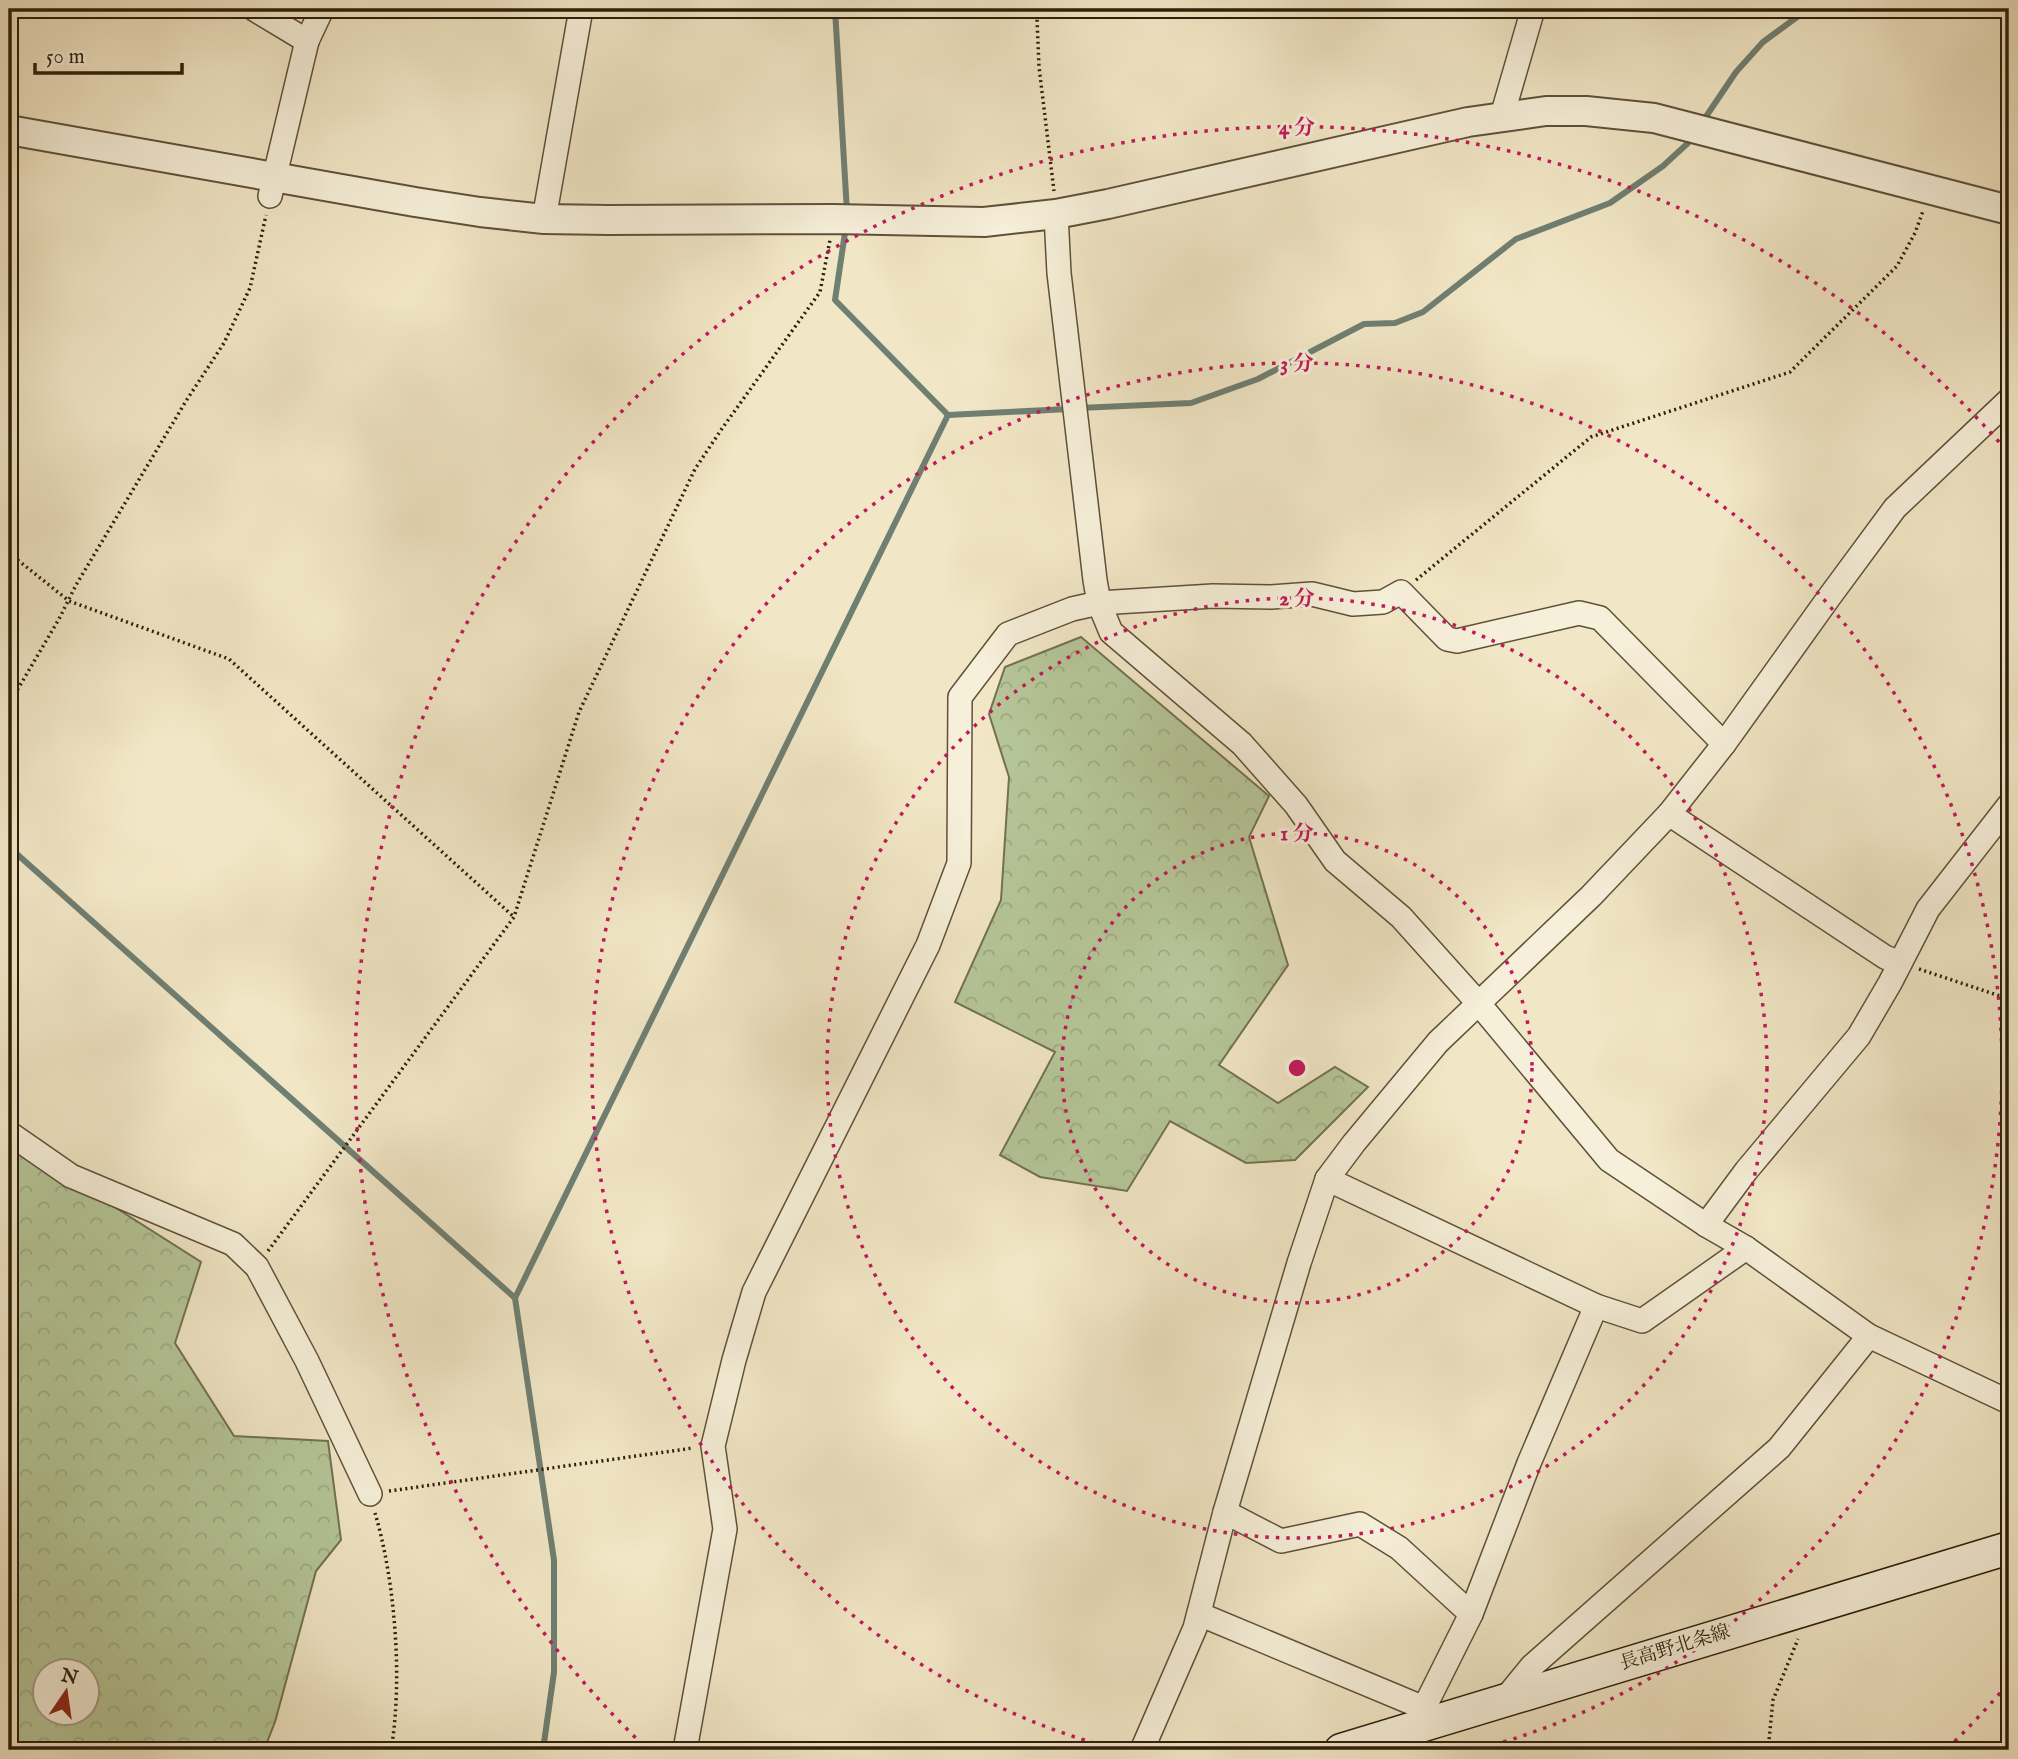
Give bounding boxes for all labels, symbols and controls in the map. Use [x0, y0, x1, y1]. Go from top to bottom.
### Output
scale bar [35, 32, 182, 76]
text: 50 m [46, 44, 85, 71]
text: 4 分 [1279, 115, 1315, 142]
text: 3 分 [1280, 351, 1314, 378]
text: 2 分 [1279, 586, 1315, 613]
text: 1 分 [1280, 821, 1314, 848]
centre of rings [1285, 1056, 1309, 1080]
street label: 長高野北条線 [1617, 1620, 1733, 1676]
north arrow [32, 1658, 102, 1728]
text: N [58, 1664, 81, 1691]

